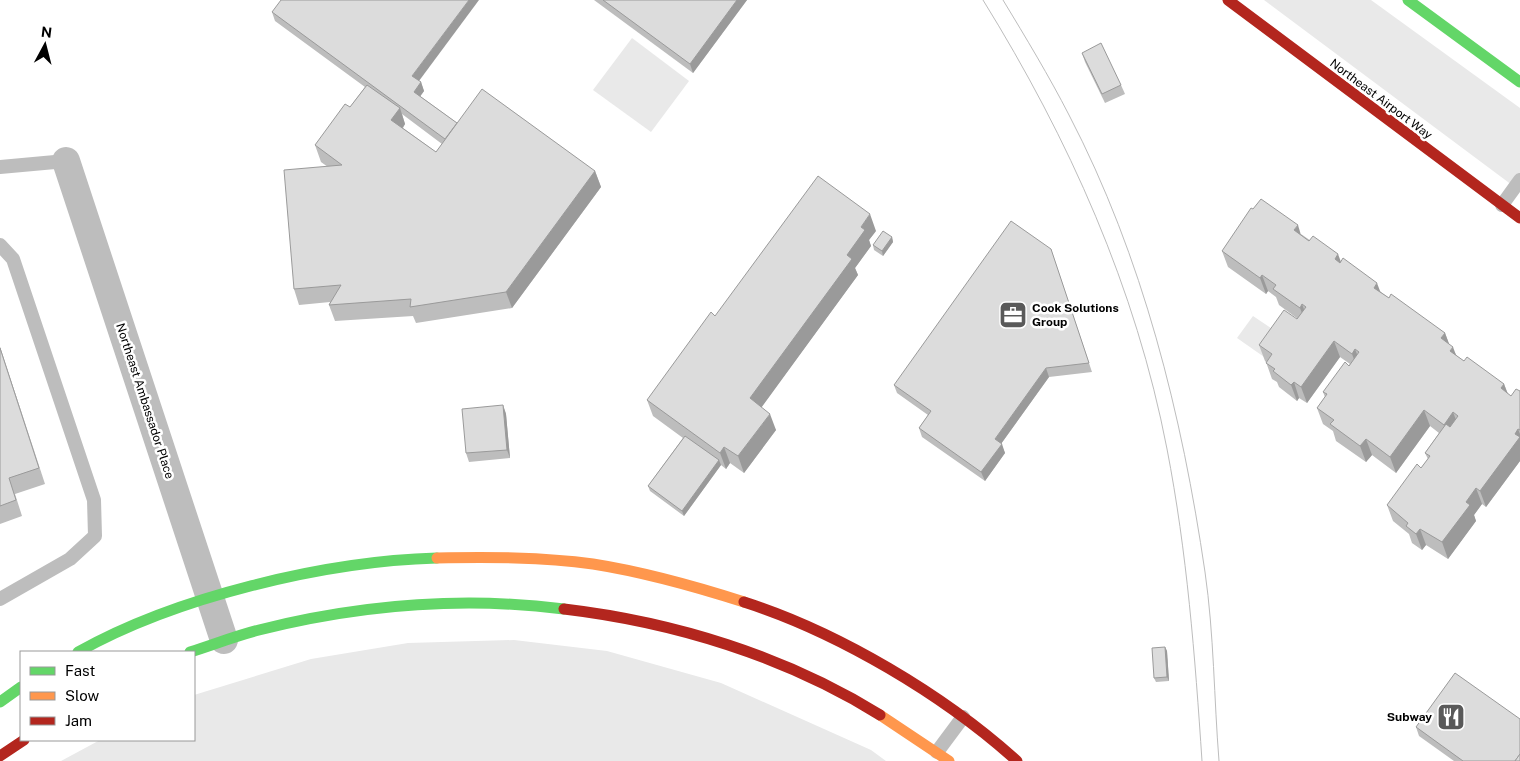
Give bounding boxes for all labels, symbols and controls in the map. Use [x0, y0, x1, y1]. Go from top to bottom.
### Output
north arrow [20, 20, 70, 70]
text: N [40, 23, 53, 41]
street label: Northeast Airport Way [1327, 56, 1435, 142]
office icon: Cook Solutions Group [998, 300, 1028, 330]
place label: Cook Solutions Group [1032, 301, 1119, 329]
street label: Northeast Ambassador Place [113, 321, 177, 481]
legend [20, 651, 195, 741]
text: Fast [65, 662, 95, 679]
text: Slow [65, 687, 100, 704]
restaurant icon: Subway [1436, 702, 1466, 732]
place label: Subway [1387, 710, 1432, 724]
text: Jam [65, 712, 92, 729]

